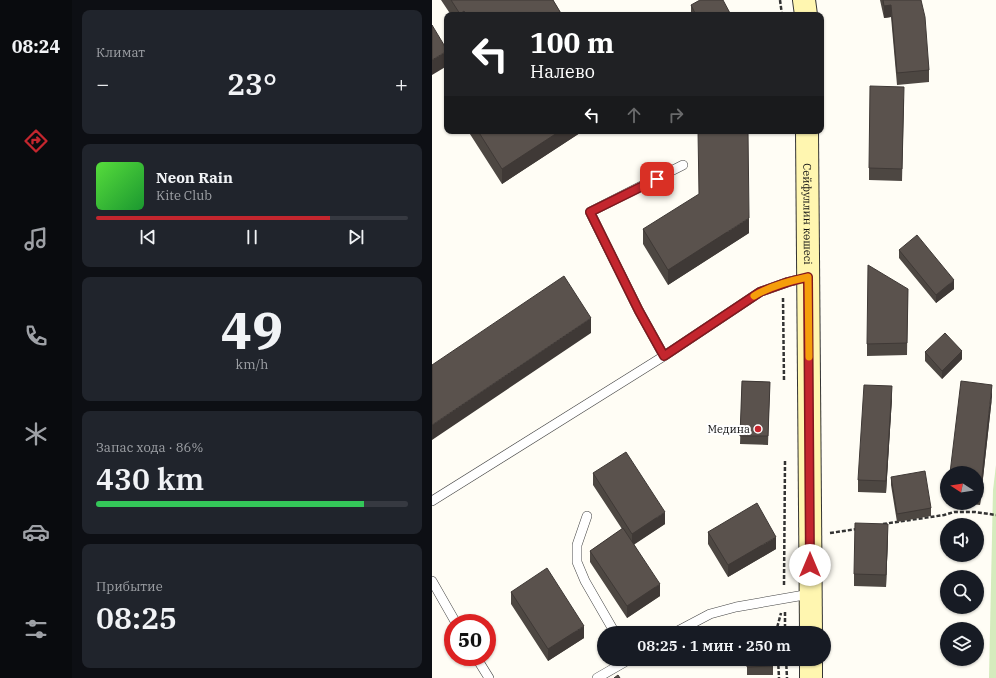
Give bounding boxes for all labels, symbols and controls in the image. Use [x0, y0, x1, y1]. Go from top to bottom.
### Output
text: 100 m [530, 24, 614, 61]
icon: left [464, 28, 516, 80]
text: 08:24 [12, 35, 60, 58]
text: Климат [96, 44, 145, 61]
text: Налево [530, 60, 595, 83]
text: 23° [227, 64, 277, 103]
text: − [96, 69, 109, 98]
text: + [395, 69, 408, 98]
icon: left [581, 104, 603, 126]
icon: ahead [623, 104, 645, 126]
icon: right [665, 104, 687, 126]
icon: directions [22, 127, 50, 155]
pin [640, 162, 674, 196]
street label: Сейфуллин көшесі [800, 163, 815, 265]
text: Neon Rain [156, 168, 233, 187]
icon: arrive [646, 168, 668, 190]
text: Kite Club [156, 187, 212, 204]
icon: music [22, 225, 50, 253]
icon: previous [137, 226, 159, 248]
icon: pause [241, 226, 263, 248]
icon: next [345, 226, 367, 248]
text: 49 [221, 296, 283, 363]
icon: phone [22, 322, 50, 350]
text: km/h [236, 356, 268, 373]
icon: climate [22, 420, 50, 448]
place label: Медина [707, 422, 750, 436]
marker: Медина [753, 424, 763, 434]
text: Запас хода · 86% [96, 439, 203, 456]
text: 430 km [96, 459, 204, 498]
north arrow [940, 466, 984, 510]
map controls [940, 466, 984, 666]
icon: car [22, 518, 50, 546]
button: sound [940, 518, 984, 562]
position arrow [789, 544, 831, 586]
button: search [940, 570, 984, 614]
text: Прибытие [96, 578, 163, 595]
text: 08:25 [96, 598, 177, 637]
speed limit sign: 50 [444, 614, 496, 666]
icon: filters [22, 615, 50, 643]
button: layers [940, 622, 984, 666]
text: 08:25 · 1 мин · 250 m [637, 636, 791, 655]

